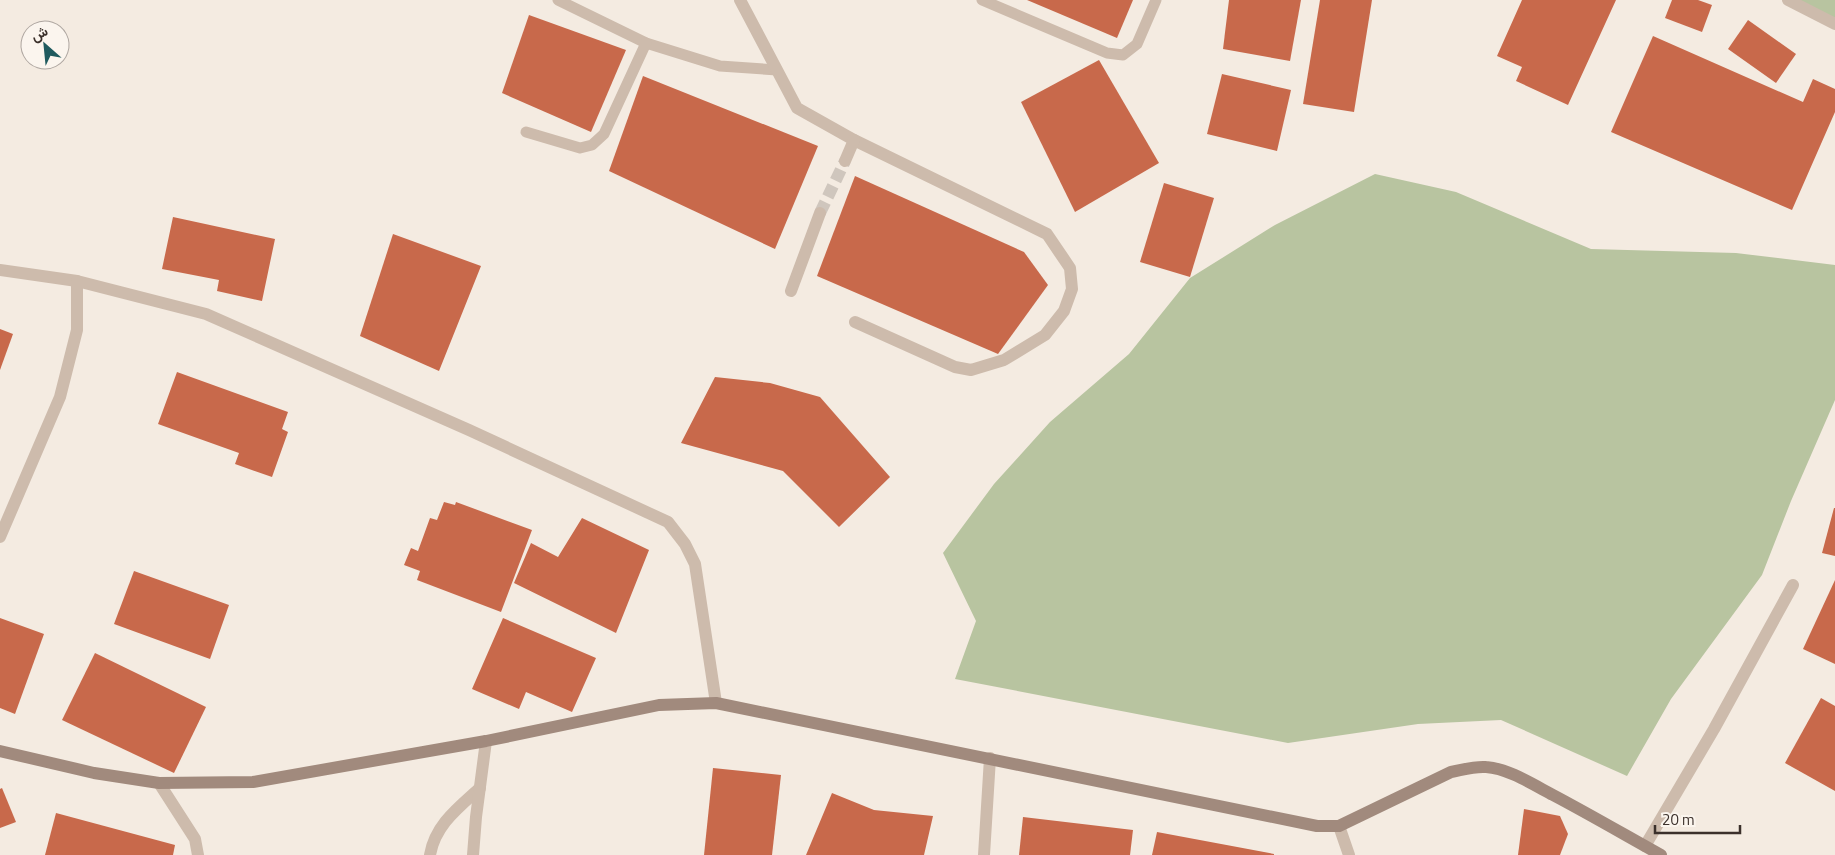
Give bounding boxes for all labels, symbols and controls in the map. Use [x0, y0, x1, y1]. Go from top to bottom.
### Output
north arrow [20, 20, 70, 70]
text: ش [27, 20, 51, 46]
scale bar [1655, 802, 1740, 834]
text: 20 m [1662, 808, 1695, 831]

